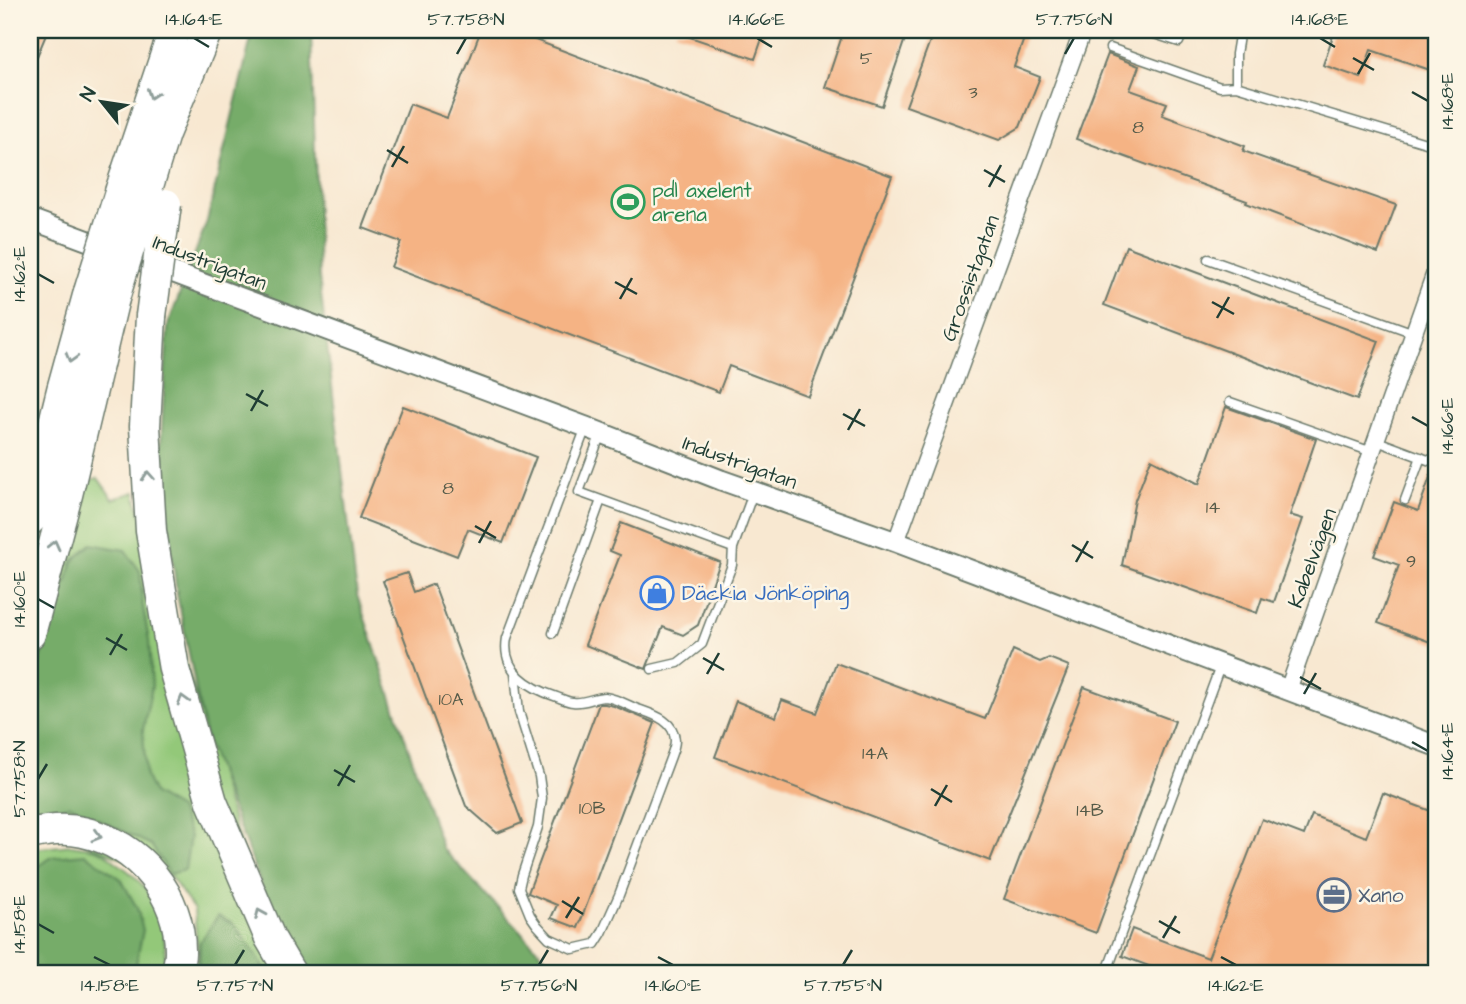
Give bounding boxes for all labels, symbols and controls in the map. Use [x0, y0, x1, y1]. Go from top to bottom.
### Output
text: 14.164°E [165, 7, 223, 32]
text: 57.758°N [427, 7, 505, 32]
text: 14.166°E [729, 7, 786, 32]
text: 57.756°N [1036, 7, 1112, 32]
text: 14.168°E [1292, 7, 1349, 32]
house number: 5 [860, 46, 873, 71]
north arrow [66, 66, 136, 136]
text: 14.168°E [1435, 72, 1460, 129]
house number: 3 [968, 80, 978, 105]
text: N [74, 82, 103, 106]
one-way arrow [146, 88, 160, 100]
house number: 8 [1132, 115, 1144, 140]
place label: pdl axelent arena [652, 176, 752, 229]
sports icon: pdl axelent arena [609, 183, 647, 221]
street label: Grossistgatan [934, 211, 1009, 346]
street label: Industrigatan [148, 227, 271, 299]
text: 14.162°E [7, 246, 32, 302]
one-way arrow [65, 351, 79, 363]
text: 14.166°E [1435, 397, 1460, 454]
street label: Industrigatan [678, 428, 801, 499]
one-way arrow [141, 470, 156, 481]
house number: 8 [442, 476, 454, 501]
house number: 14 [1206, 495, 1220, 520]
street label: Kabelvägen [1281, 504, 1346, 613]
one-way arrow [46, 539, 60, 551]
house number: 9 [1406, 549, 1416, 574]
text: 14.160°E [7, 570, 32, 627]
shop icon: Däckia Jönköping [638, 574, 676, 612]
place label: Däckia Jönköping [682, 579, 849, 610]
house number: 10A [438, 687, 464, 712]
one-way arrow [177, 694, 192, 706]
text: 14.164°E [1435, 722, 1460, 780]
text: 57.758°N [7, 740, 32, 818]
house number: 14A [862, 741, 889, 766]
house number: 10B [579, 796, 605, 821]
house number: 14B [1076, 798, 1104, 823]
one-way arrow [91, 828, 103, 843]
office icon: Xano [1315, 876, 1353, 914]
place label: Xano [1358, 881, 1404, 910]
text: 14.158°E [7, 894, 32, 953]
one-way arrow [254, 908, 268, 920]
text: 14.158°E [81, 973, 140, 998]
text: 57.757°N [197, 973, 273, 998]
text: 57.756°N [501, 973, 577, 998]
text: 14.160°E [645, 973, 702, 998]
text: 57.755°N [804, 973, 882, 998]
text: 14.162°E [1208, 973, 1264, 998]

